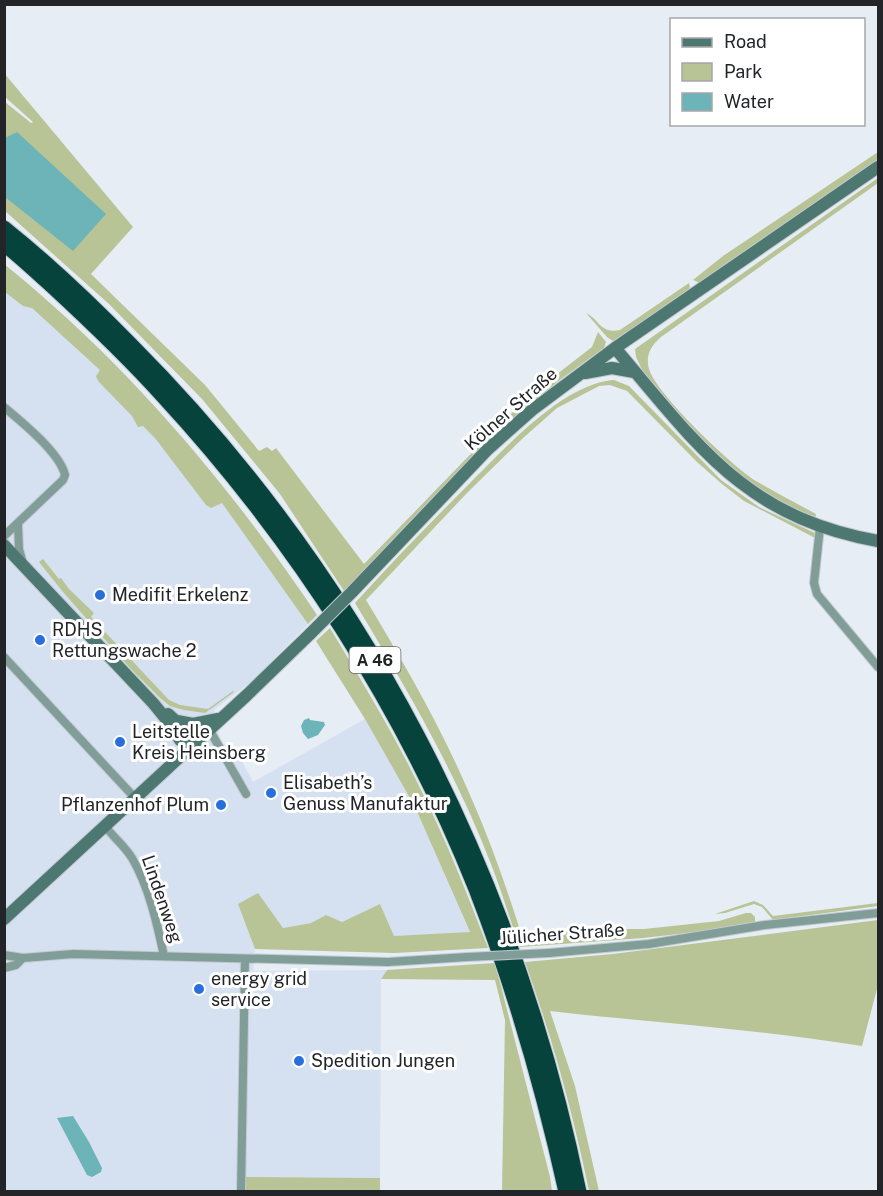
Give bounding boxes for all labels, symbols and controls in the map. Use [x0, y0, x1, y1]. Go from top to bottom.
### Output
legend [670, 18, 865, 126]
text: Road [724, 31, 767, 52]
text: Park [724, 61, 762, 82]
text: Water [724, 91, 774, 112]
street label: Kölner Straße [460, 363, 561, 454]
place label: Medifit Erkelenz [112, 584, 248, 605]
marker: Medifit Erkelenz [93, 588, 107, 602]
place label: RDHS Rettungswache 2 [52, 619, 197, 661]
marker: RDHS Rettungswache 2 [33, 633, 47, 647]
road number: A 46 [350, 647, 400, 673]
place label: Leitstelle Kreis Heinsberg [132, 721, 266, 763]
marker: Leitstelle Kreis Heinsberg [113, 735, 127, 749]
place label: Elisabeth’s Genuss Manufaktur [283, 772, 448, 814]
marker: Elisabeth’s Genuss Manufaktur [264, 786, 278, 800]
place label: Pflanzenhof Plum [61, 794, 209, 815]
marker: Pflanzenhof Plum [214, 798, 228, 812]
street label: Lindenweg [138, 852, 187, 946]
street label: Jülicher Straße [499, 919, 625, 948]
place label: energy grid service [211, 968, 307, 1010]
marker: energy grid service [192, 982, 206, 996]
place label: Spedition Jungen [311, 1050, 455, 1071]
marker: Spedition Jungen [292, 1054, 306, 1068]

